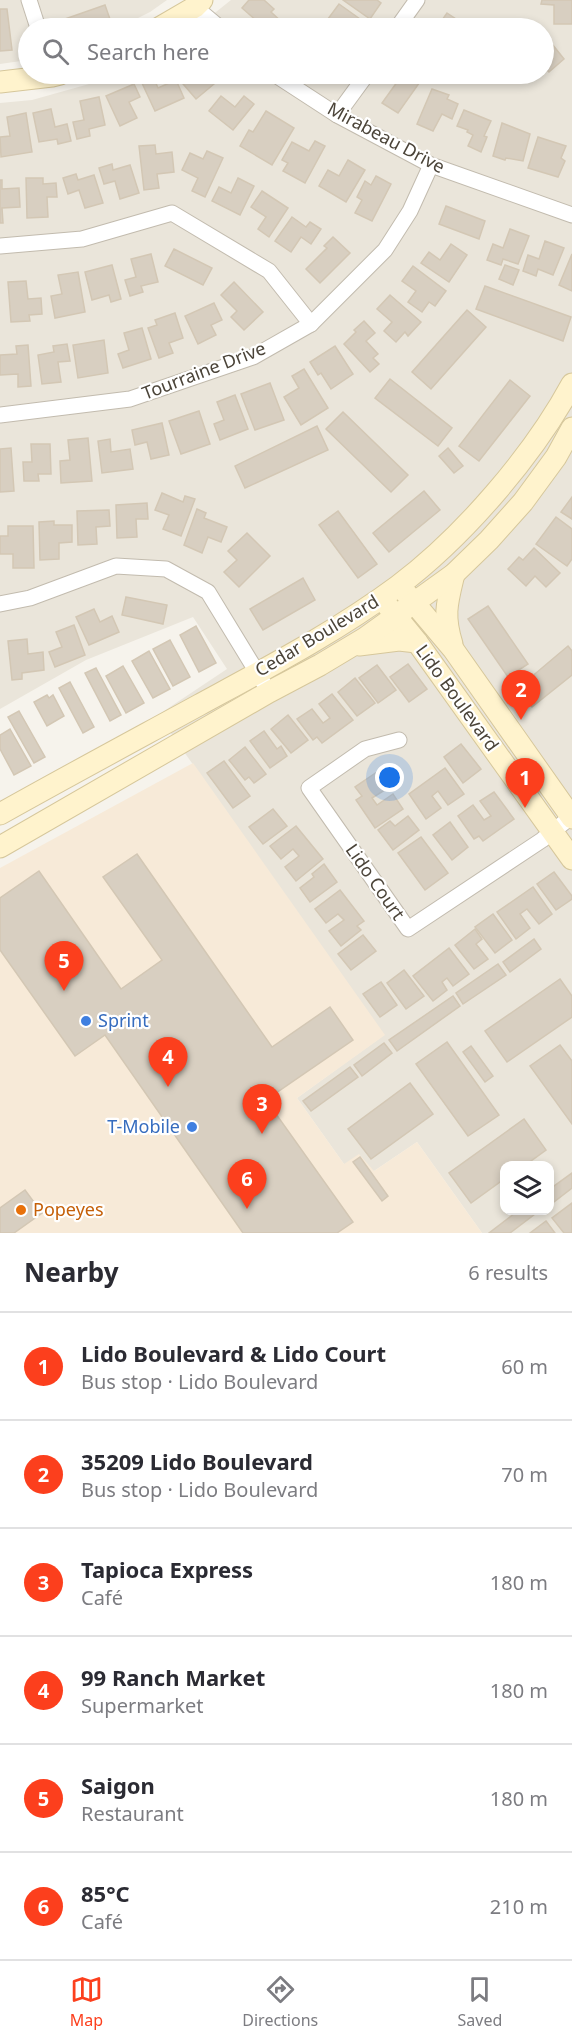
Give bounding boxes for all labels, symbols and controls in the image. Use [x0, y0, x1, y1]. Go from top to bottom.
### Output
search box [18, 18, 554, 84]
icon: search [39, 35, 72, 68]
text: Search here [87, 36, 209, 66]
street label: Mirabeau Drive [324, 96, 449, 178]
street label: Tourraine Drive [138, 335, 269, 405]
street label: Cedar Boulevard [250, 589, 383, 682]
street label: Lido Boulevard [411, 639, 505, 756]
pin: 2 [502, 670, 540, 720]
pin: 1 [506, 758, 544, 808]
your location [375, 763, 404, 792]
street label: Lido Court [341, 838, 411, 925]
pin: 5 [44, 942, 84, 991]
place label: Sprint [98, 1008, 149, 1032]
marker: Sprint [79, 1014, 93, 1028]
pin: 4 [148, 1038, 188, 1087]
pin: 3 [242, 1084, 282, 1134]
place label: T-Mobile [107, 1114, 180, 1138]
marker: T-Mobile [185, 1120, 199, 1134]
pin: 6 [228, 1160, 266, 1209]
map controls [500, 1161, 554, 1215]
button: layers [500, 1161, 554, 1215]
place label: Popeyes [33, 1197, 104, 1221]
marker: Popeyes [14, 1203, 28, 1217]
text: Nearby [24, 1254, 119, 1290]
text: 6 results [468, 1259, 548, 1286]
text: Lido Boulevard & Lido Court [81, 1338, 386, 1368]
text: 1 [38, 1353, 49, 1380]
text: 60 m [501, 1353, 548, 1380]
text: Bus stop · Lido Boulevard [81, 1368, 318, 1395]
text: 35209 Lido Boulevard [81, 1446, 313, 1476]
text: 2 [38, 1461, 49, 1488]
text: 70 m [501, 1461, 548, 1488]
text: Bus stop · Lido Boulevard [81, 1476, 318, 1503]
text: Tapioca Express [81, 1554, 253, 1584]
text: 3 [38, 1569, 49, 1596]
text: 180 m [490, 1569, 548, 1596]
text: Café [81, 1584, 123, 1611]
text: 99 Ranch Market [81, 1662, 265, 1692]
text: 4 [38, 1677, 49, 1704]
text: 180 m [490, 1677, 548, 1704]
text: Supermarket [81, 1692, 204, 1719]
text: Saigon [81, 1770, 155, 1800]
text: 5 [38, 1785, 49, 1812]
text: 180 m [490, 1785, 548, 1812]
text: Restaurant [81, 1800, 184, 1827]
text: 85°C [81, 1878, 130, 1908]
text: 6 [38, 1893, 49, 1920]
text: 210 m [490, 1893, 548, 1920]
text: Café [81, 1908, 123, 1935]
tab: Map [70, 1973, 103, 2031]
tab: Directions [242, 1973, 318, 2031]
tab: Saved [458, 1973, 502, 2031]

